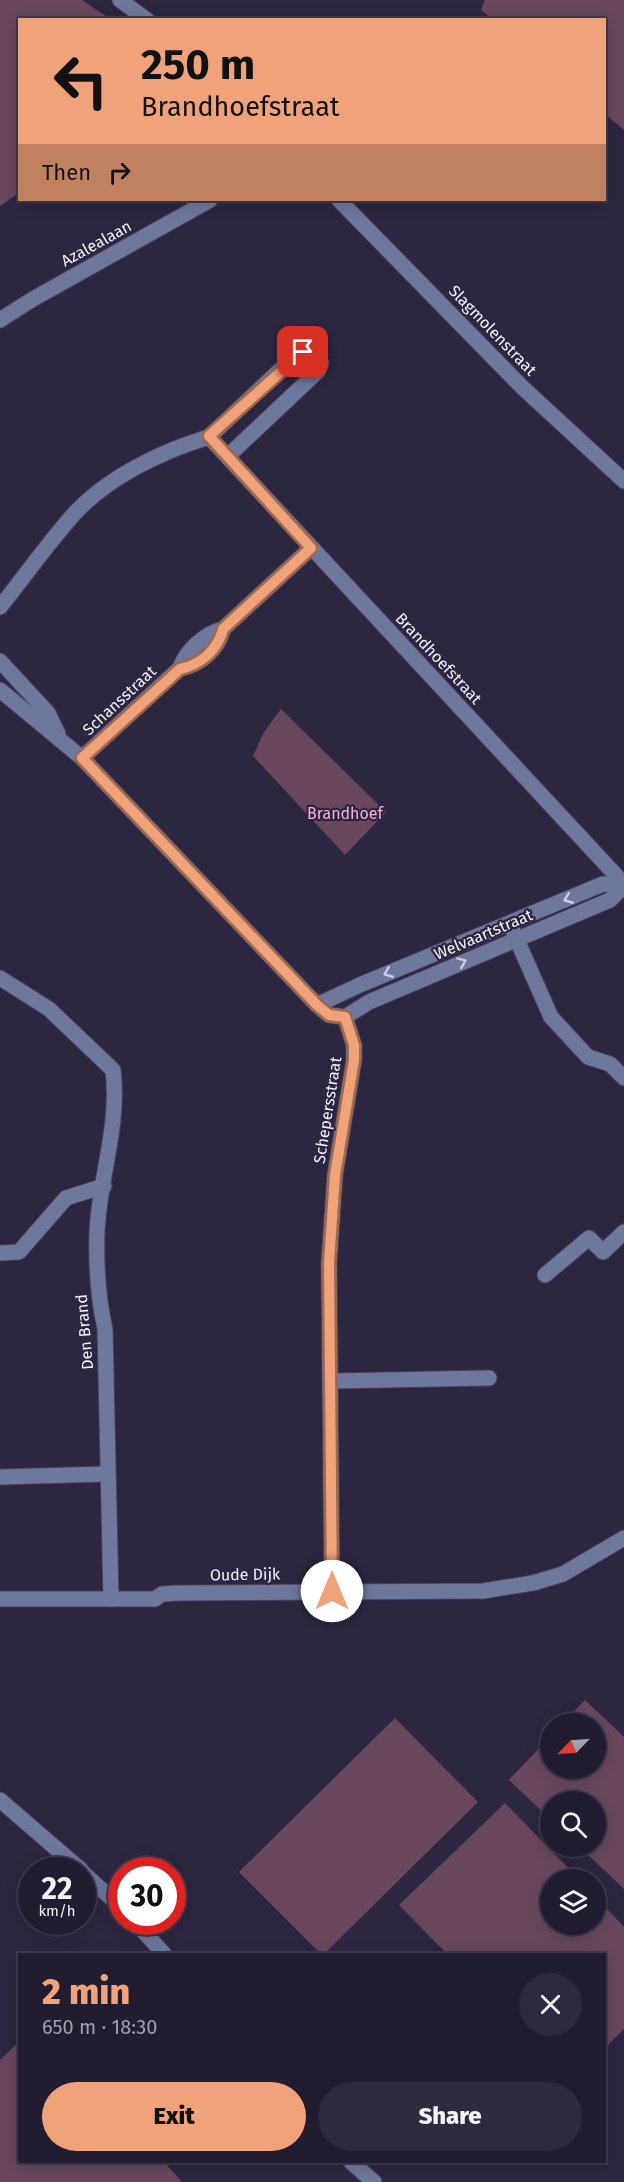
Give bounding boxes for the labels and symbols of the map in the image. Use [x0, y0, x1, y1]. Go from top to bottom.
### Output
street label: Azalealaan [58, 216, 135, 271]
street label: Slagmolenstraat [445, 281, 541, 380]
pin [277, 326, 328, 377]
street label: Brandhoefstraat [392, 609, 486, 708]
street label: Schansstraat [79, 662, 160, 739]
park label: Brandhoef [307, 804, 385, 823]
one-way arrow [564, 891, 574, 904]
street label: Welvaartstraat [431, 905, 536, 964]
one-way arrow [455, 957, 466, 969]
one-way arrow [383, 966, 394, 978]
street label: Schepersstraat [310, 1055, 345, 1165]
street label: Den Brand [72, 1293, 97, 1370]
position arrow [300, 1559, 364, 1623]
street label: Oude Dijk [210, 1564, 281, 1585]
north arrow [540, 1713, 606, 1779]
speed limit sign: 30 [108, 1857, 186, 1935]

